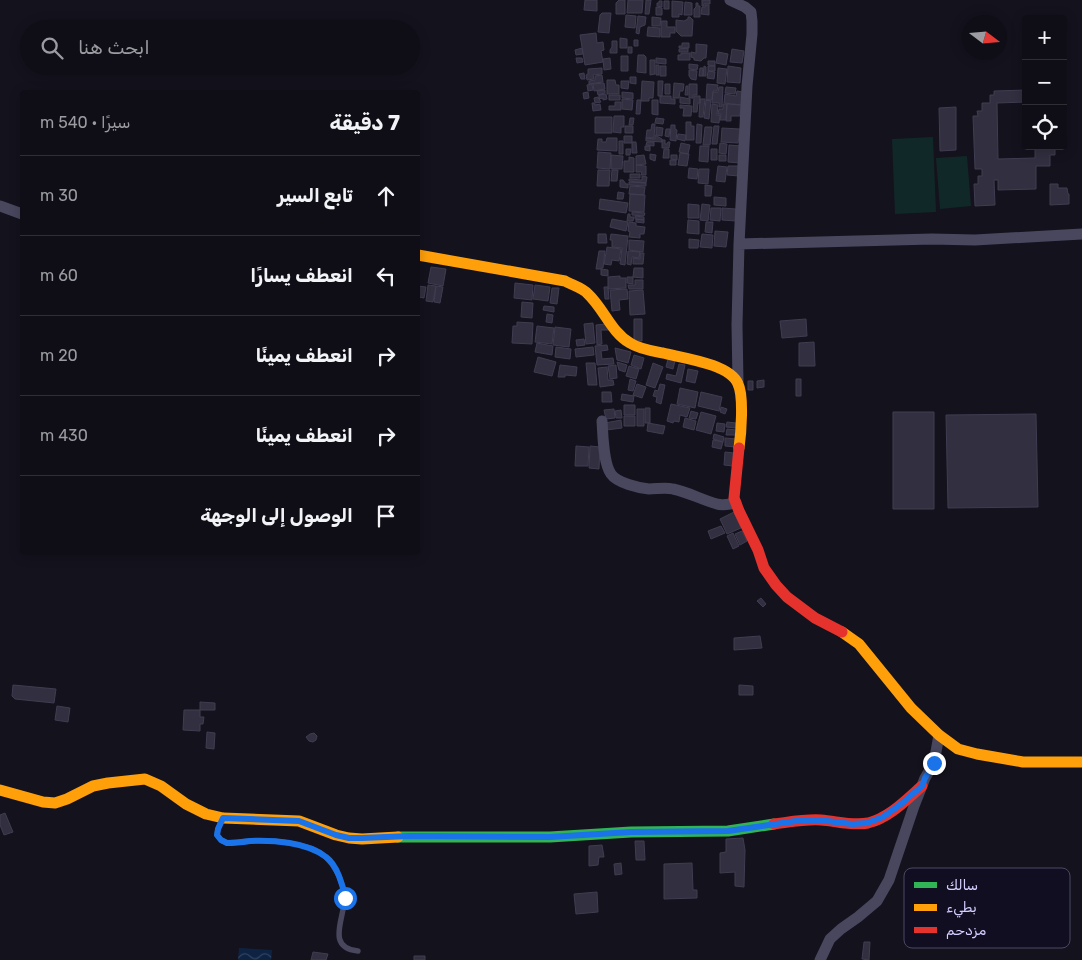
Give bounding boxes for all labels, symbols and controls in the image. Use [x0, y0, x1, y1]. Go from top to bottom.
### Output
north arrow [962, 15, 1007, 60]
map controls [1022, 15, 1067, 150]
button: + [1022, 15, 1067, 60]
search box [20, 20, 420, 75]
icon: search [38, 34, 66, 62]
text: ابحث هنا [78, 36, 150, 59]
button: − [1022, 60, 1067, 105]
button: locate [1022, 105, 1067, 150]
text: 7 دقيقة [330, 110, 400, 135]
text: سيرًا · 540 m [40, 113, 130, 132]
icon: ahead [372, 182, 400, 210]
text: تابع السير [277, 184, 353, 207]
text: 30 m [40, 186, 78, 205]
icon: left [372, 262, 400, 290]
text: انعطف يسارًا [250, 264, 353, 287]
text: 60 m [40, 266, 78, 285]
icon: right [372, 342, 400, 370]
text: انعطف يمينًا [256, 344, 353, 367]
text: 20 m [40, 346, 78, 365]
icon: right [372, 422, 400, 450]
text: انعطف يمينًا [256, 424, 353, 447]
text: 430 m [40, 426, 88, 445]
icon: arrive [372, 502, 400, 530]
text: الوصول إلى الوجهة [200, 504, 353, 527]
route end [923, 752, 946, 775]
legend [904, 868, 1070, 948]
text: سالك [946, 877, 978, 894]
route start [334, 887, 357, 910]
text: بطيء [946, 899, 977, 918]
text: مزدحم [946, 922, 986, 939]

